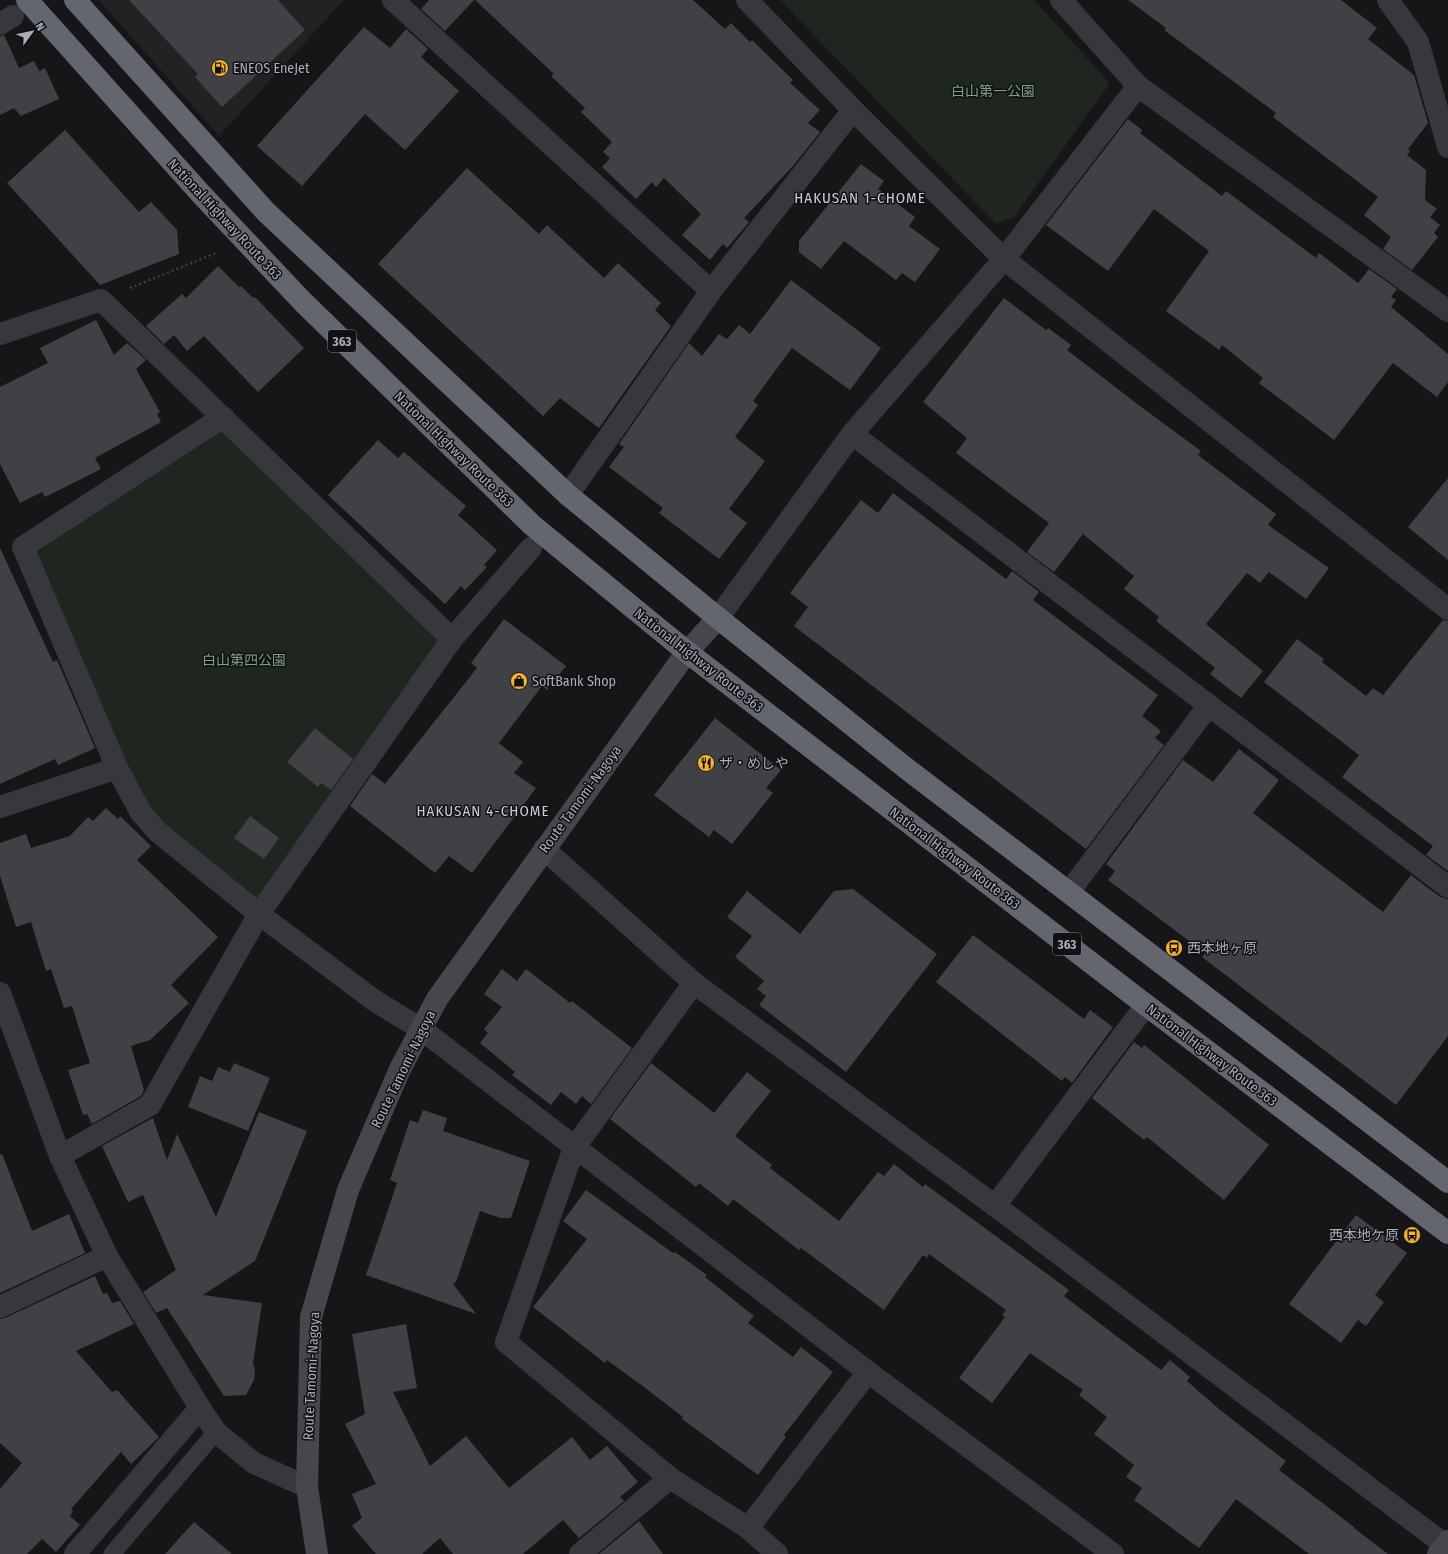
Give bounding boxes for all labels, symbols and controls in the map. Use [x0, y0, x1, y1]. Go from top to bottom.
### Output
north arrow [12, 12, 52, 52]
text: N [33, 21, 47, 33]
fuel station icon: ENEOS EneJet [210, 58, 230, 78]
place label: ENEOS EneJet [233, 60, 310, 77]
park label: 白山第一公園 [951, 83, 1035, 100]
street label: National Highway Route 363 [164, 155, 285, 283]
district label: HAKUSAN 1-CHOME [794, 189, 926, 207]
road number: 363 [328, 330, 356, 352]
street label: National Highway Route 363 [390, 388, 517, 511]
street label: National Highway Route 363 [631, 605, 767, 716]
park label: 白山第四公園 [202, 652, 286, 669]
shop icon: SoftBank Shop [509, 671, 529, 691]
place label: SoftBank Shop [532, 673, 616, 690]
street label: Route Tamomi-Nagoya [536, 742, 625, 856]
restaurant icon: ザ・めしや [696, 753, 716, 773]
place label: ザ・めしや [719, 755, 789, 772]
district label: HAKUSAN 4-CHOME [417, 802, 549, 820]
street label: National Highway Route 363 [886, 804, 1023, 913]
road number: 363 [1053, 933, 1081, 955]
bus stop icon: 西本地ヶ原 [1164, 938, 1184, 958]
place label: 西本地ヶ原 [1187, 940, 1257, 957]
street label: National Highway Route 363 [1143, 1001, 1280, 1110]
street label: Route Tamomi-Nagoya [368, 1008, 439, 1131]
bus stop icon: 西本地ケ原 [1402, 1225, 1422, 1245]
place label: 西本地ケ原 [1329, 1227, 1399, 1244]
street label: Route Tamomi-Nagoya [300, 1311, 323, 1441]

